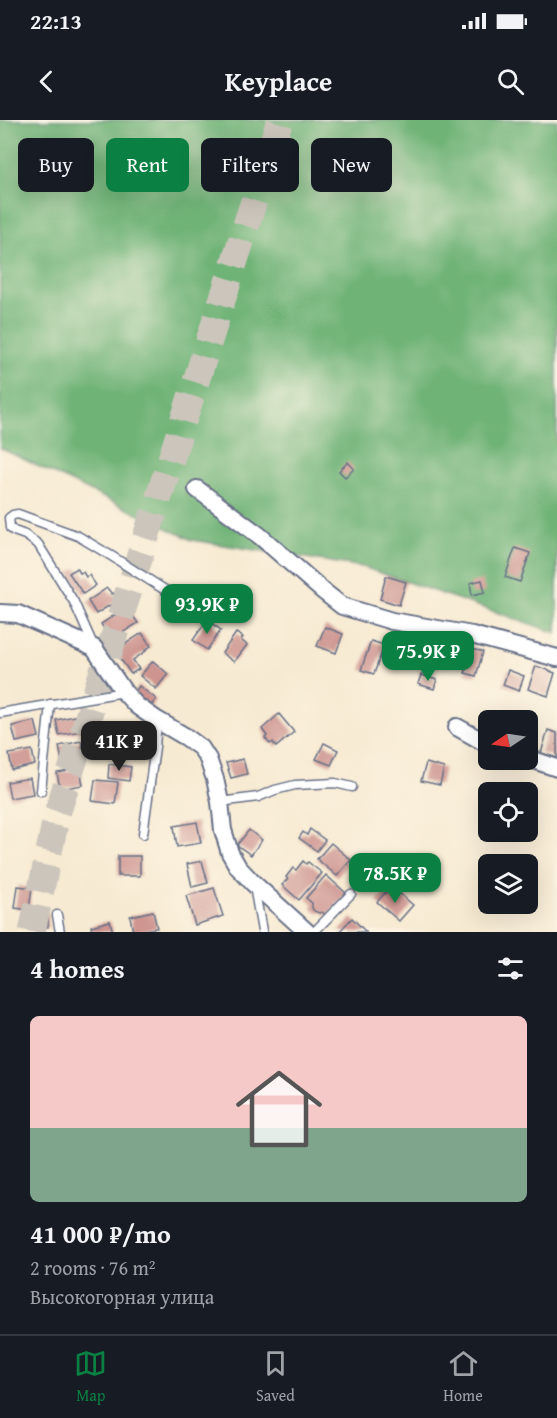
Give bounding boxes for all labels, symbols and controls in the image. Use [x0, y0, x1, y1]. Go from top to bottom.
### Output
text: 22:13 [30, 5, 82, 37]
text: Keyplace [225, 61, 332, 101]
icon: back [30, 65, 63, 98]
icon: search [494, 65, 527, 98]
chip: Buy [18, 138, 94, 192]
chip: Rent [106, 138, 189, 192]
chip: Filters [201, 138, 299, 192]
chip: New [311, 138, 392, 192]
pin: 93.9K ₽ [152, 584, 262, 635]
text: 93.9K ₽ [175, 589, 239, 618]
pin: 75.9K ₽ [373, 631, 483, 682]
text: 75.9K ₽ [396, 636, 460, 665]
north arrow [478, 710, 538, 770]
map controls [478, 710, 538, 914]
pin: 41K ₽ [77, 721, 161, 772]
text: 41K ₽ [95, 726, 143, 755]
button: locate [478, 782, 538, 842]
pin: 78.5K ₽ [340, 853, 450, 904]
button: layers [478, 854, 538, 914]
text: 78.5K ₽ [363, 858, 427, 887]
text: 4 homes [30, 949, 125, 988]
icon: filters [494, 952, 527, 985]
icon: home [225, 1055, 333, 1163]
text: 41 000 ₽/mo [30, 1214, 171, 1253]
text: 2 rooms · 76 m² [30, 1253, 156, 1282]
text: Высокогорная улица [30, 1282, 214, 1311]
tab: Map [74, 1347, 107, 1407]
tab: Saved [256, 1347, 295, 1407]
tab: Home [443, 1347, 483, 1407]

